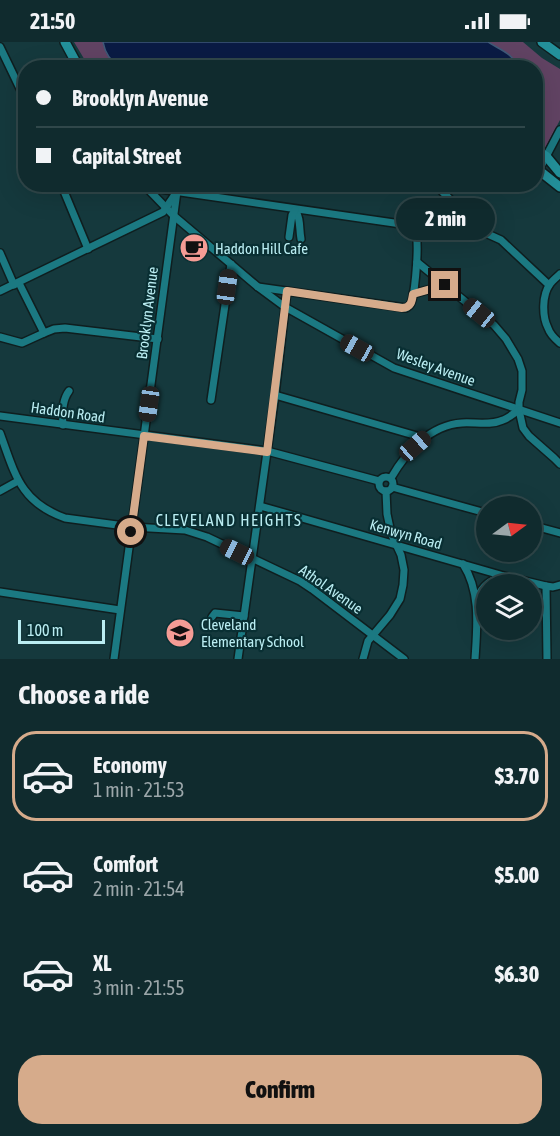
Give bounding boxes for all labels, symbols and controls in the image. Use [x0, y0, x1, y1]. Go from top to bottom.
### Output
text: 21:50 [30, 8, 75, 34]
text: Brooklyn Avenue [72, 85, 209, 111]
text: Capital Street [72, 143, 181, 169]
callout: 2 min [396, 198, 494, 240]
text: 2 min [425, 207, 466, 230]
cafe icon: Haddon Hill Cafe [178, 232, 210, 264]
place label: Haddon Hill Cafe [215, 240, 308, 257]
street label: Brooklyn Avenue [133, 266, 161, 360]
car [216, 268, 238, 306]
route end [431, 271, 458, 298]
car [459, 295, 499, 331]
car [337, 331, 377, 365]
street label: Wesley Avenue [394, 345, 478, 389]
car [138, 385, 160, 423]
street label: Haddon Road [30, 398, 106, 426]
car [396, 427, 434, 465]
north arrow [476, 496, 542, 562]
map controls [476, 496, 542, 640]
district label: CLEVELAND HEIGHTS [156, 511, 302, 529]
street label: Kenwyn Road [368, 516, 444, 552]
route start [117, 518, 144, 545]
car [217, 536, 257, 568]
street label: Athol Avenue [296, 561, 366, 617]
button: layers [476, 574, 542, 640]
place label: Cleveland Elementary School [201, 616, 304, 650]
scale bar [18, 617, 105, 644]
school or university icon: Cleveland Elementary School [164, 617, 196, 649]
text: 100 m [27, 621, 63, 639]
text: Choose a ride [18, 679, 150, 710]
icon: car [21, 749, 75, 803]
text: Economy [93, 752, 167, 778]
text: $3.70 [495, 763, 539, 789]
text: 1 min · 21:53 [93, 778, 185, 801]
icon: car [21, 848, 75, 902]
text: Comfort [93, 851, 158, 877]
text: $5.00 [495, 862, 539, 888]
text: 2 min · 21:54 [93, 877, 185, 900]
icon: car [21, 947, 75, 1001]
text: XL [93, 950, 111, 976]
text: $6.30 [495, 961, 539, 987]
text: 3 min · 21:55 [93, 976, 185, 999]
button: Confirm [18, 1055, 542, 1124]

